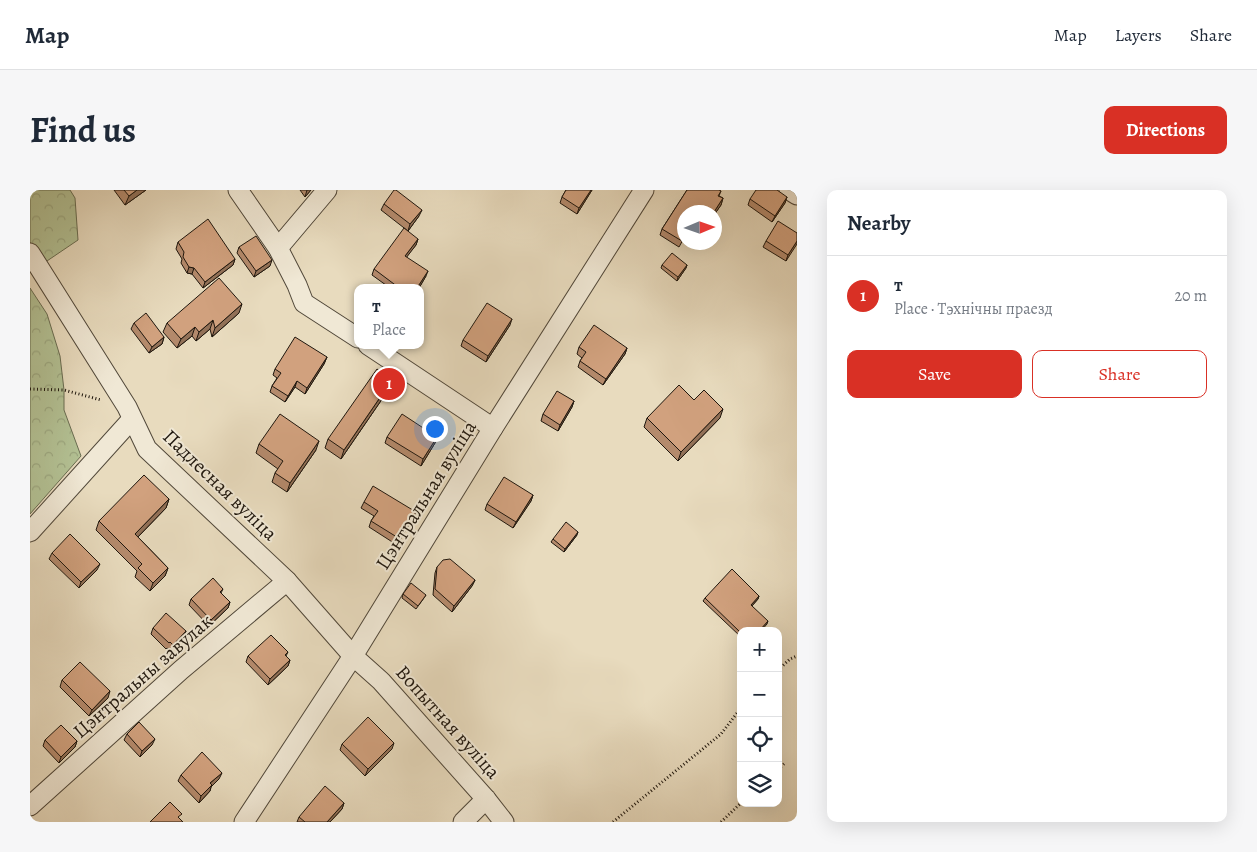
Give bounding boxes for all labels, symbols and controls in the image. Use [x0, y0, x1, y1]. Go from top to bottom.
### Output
text: Map [25, 19, 69, 51]
text: Map [1054, 23, 1087, 47]
text: Layers [1115, 23, 1162, 47]
text: Share [1190, 23, 1232, 47]
text: Find us [30, 106, 136, 154]
button: Directions [1104, 106, 1227, 154]
north arrow [677, 205, 722, 250]
text: Nearby [847, 209, 910, 237]
text: т [894, 272, 903, 298]
popup [354, 284, 424, 349]
text: 1 [860, 285, 866, 307]
text: 20 m [1174, 285, 1207, 307]
text: т [372, 293, 381, 319]
text: Place · Тэхнічны праезд [894, 298, 1053, 320]
text: Place [372, 319, 406, 341]
button: Save [847, 350, 1022, 398]
button: Share [1032, 350, 1207, 398]
pin: 1 [373, 365, 405, 403]
street label: Цэнтральная вуліца [369, 415, 483, 575]
your location [422, 416, 448, 442]
street label: Падлесная вуліца [157, 423, 284, 547]
street label: Цэнтральны завулак [67, 608, 219, 744]
map controls [737, 627, 782, 807]
button: + [737, 627, 782, 672]
street label: Вопытная вуліца [390, 659, 507, 785]
button: − [737, 672, 782, 717]
button: locate [737, 717, 782, 762]
button: layers [737, 762, 782, 807]

